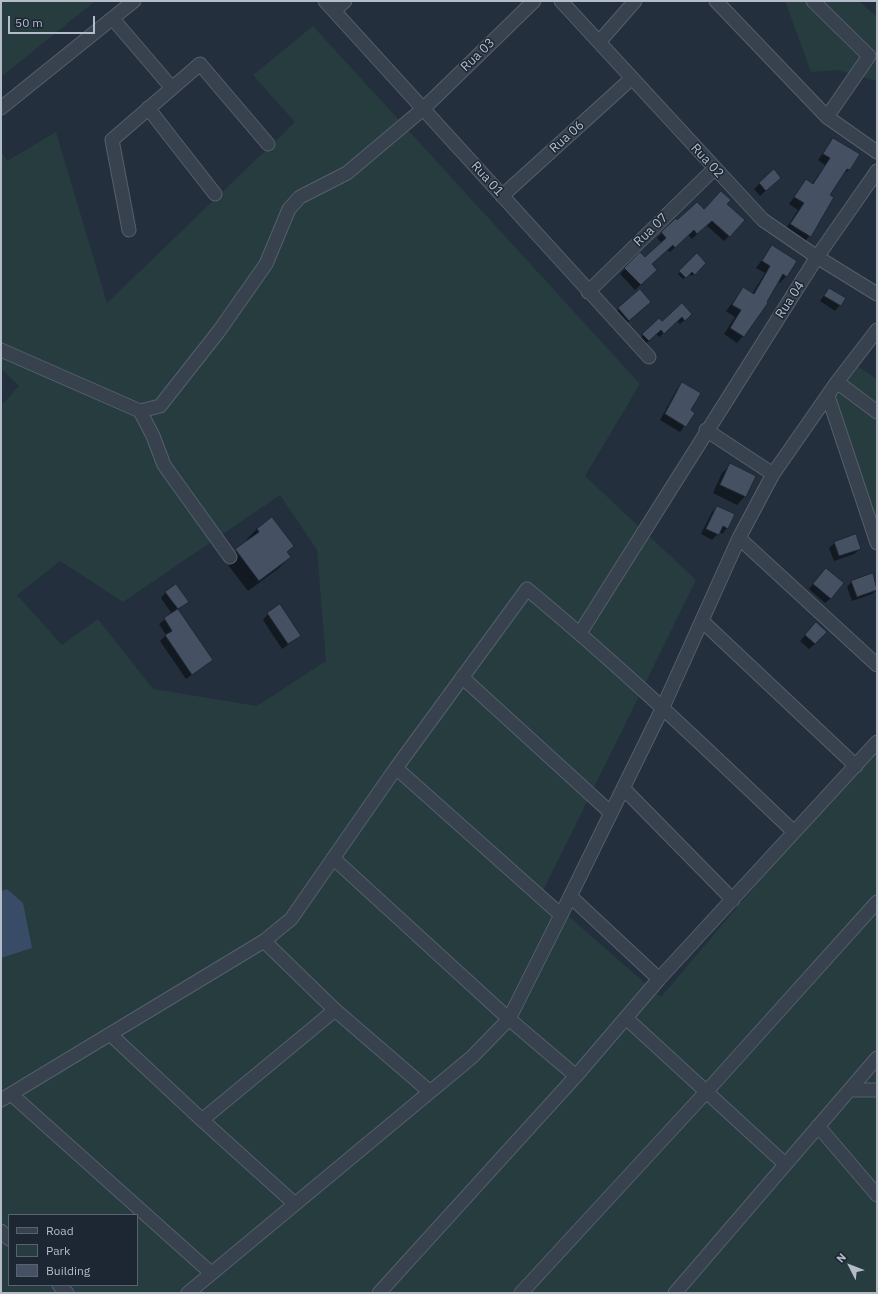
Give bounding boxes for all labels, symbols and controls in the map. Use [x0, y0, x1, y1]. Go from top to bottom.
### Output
scale bar [10, 8, 97, 34]
text: 50 m [15, 15, 43, 30]
street label: Rua 03 [458, 35, 498, 75]
street label: Rua 06 [546, 117, 588, 157]
street label: Rua 02 [687, 141, 727, 181]
street label: Rua 01 [467, 158, 507, 200]
street label: Rua 07 [631, 210, 671, 250]
street label: Rua 04 [772, 278, 808, 322]
legend [8, 1214, 138, 1286]
text: Road [46, 1223, 74, 1238]
text: Park [46, 1243, 70, 1258]
north arrow [830, 1246, 870, 1286]
text: N [833, 1250, 849, 1266]
text: Building [46, 1263, 90, 1278]

